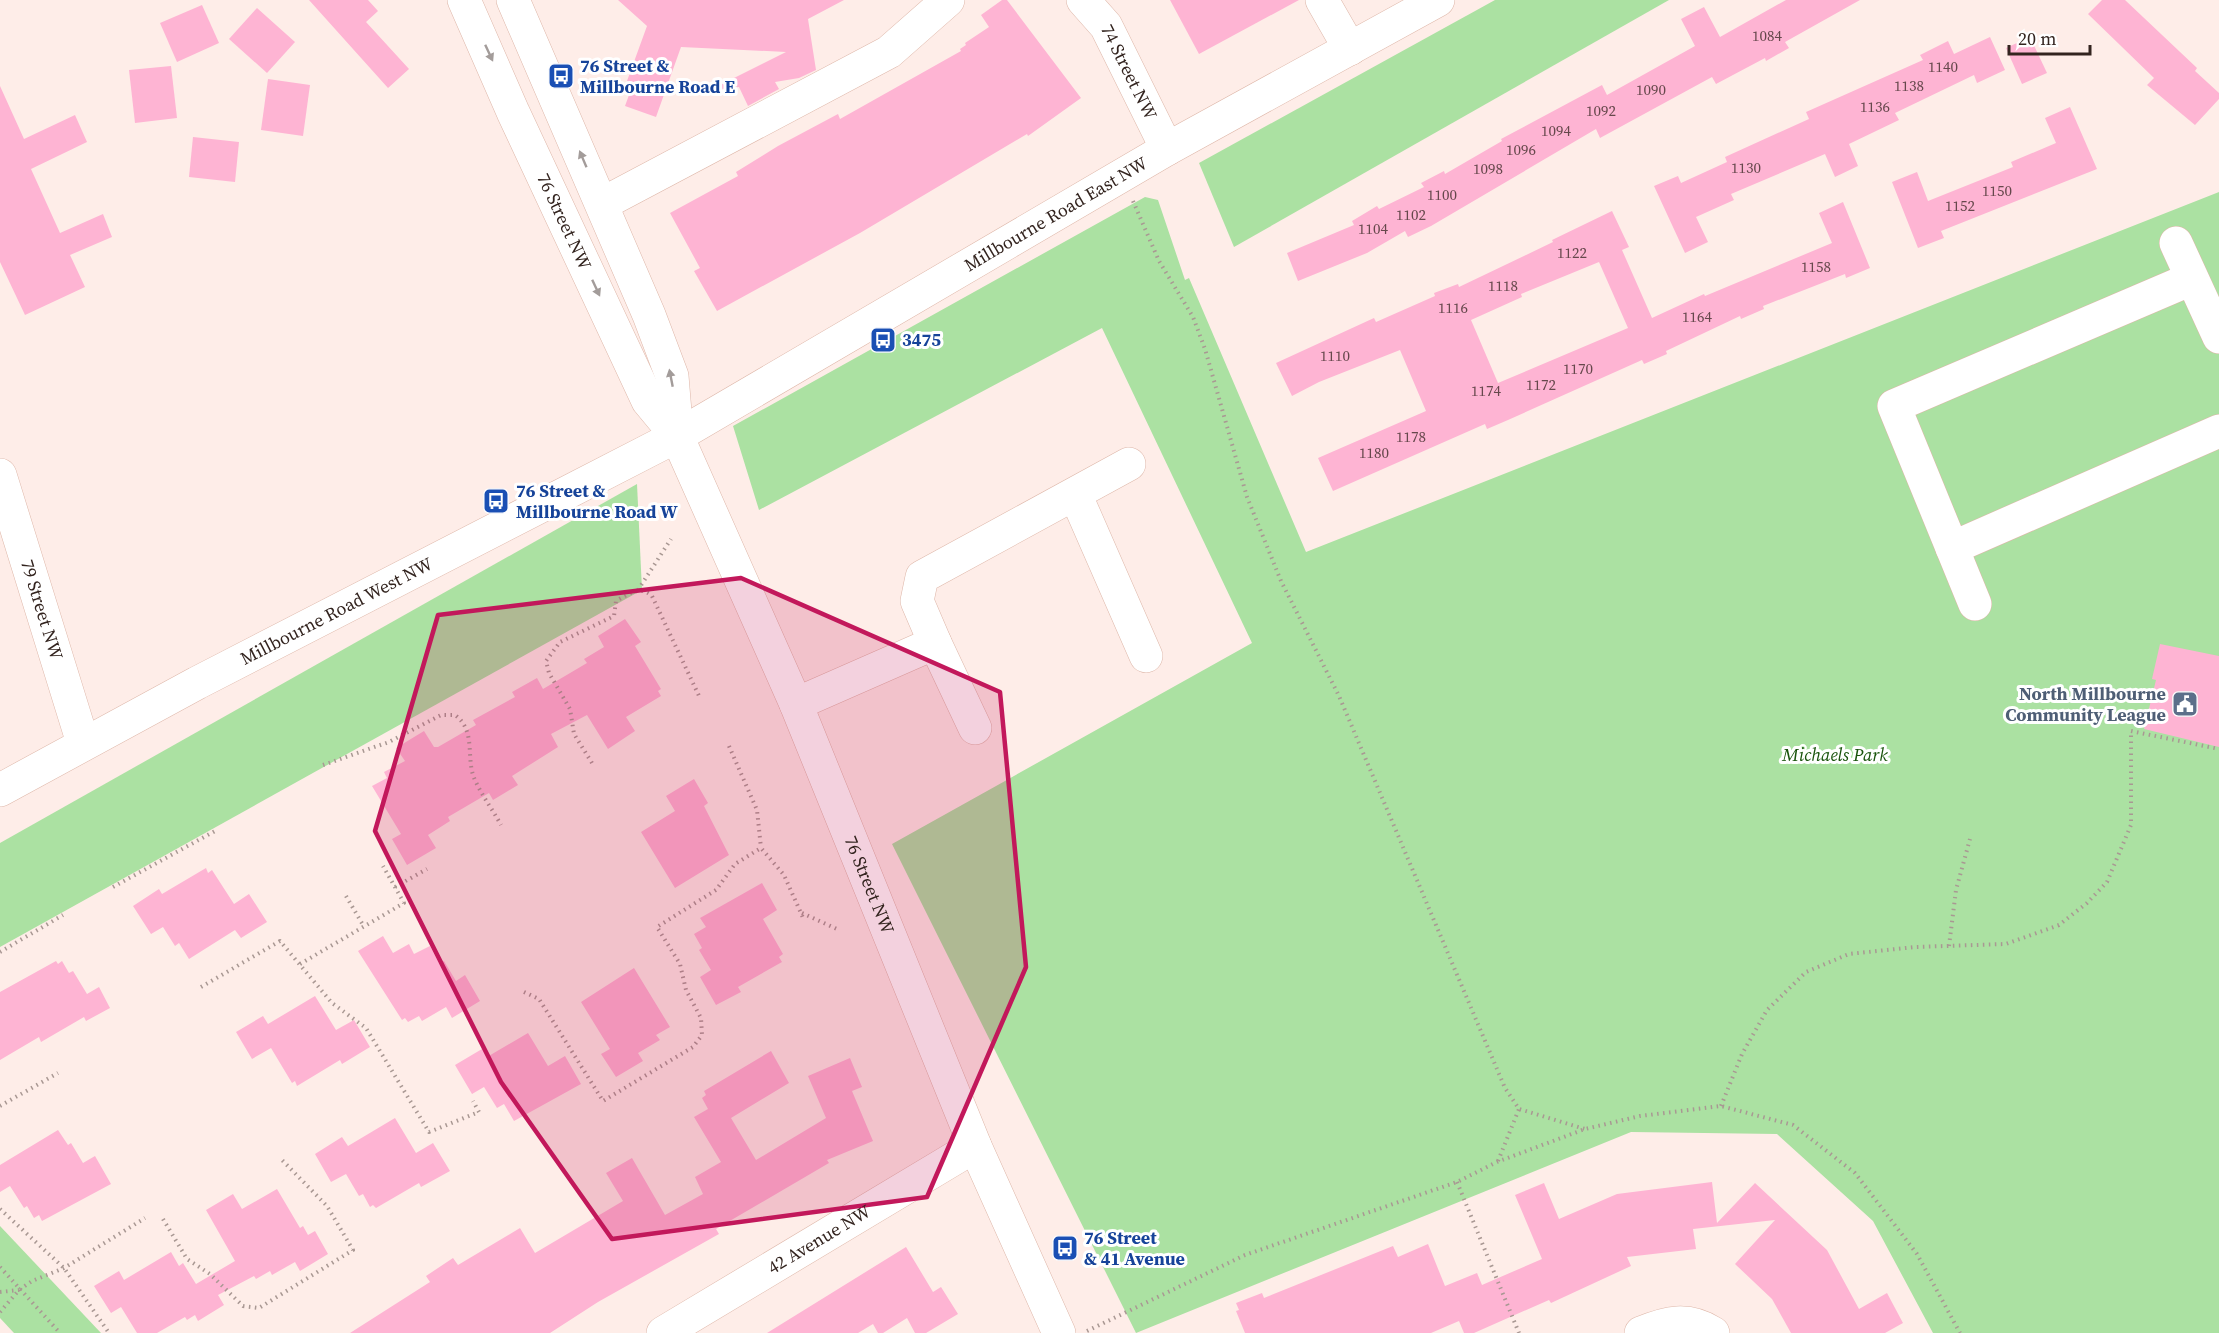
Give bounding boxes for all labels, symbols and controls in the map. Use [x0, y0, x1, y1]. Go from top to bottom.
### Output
scale bar [2009, 18, 2090, 56]
street label: 74 Street NW [1095, 20, 1164, 124]
house number: 1084 [1752, 25, 1782, 46]
text: 20 m [2018, 26, 2056, 51]
one-way arrow [484, 45, 493, 62]
place label: 76 Street & Millbourne Road E [580, 53, 735, 99]
house number: 1140 [1928, 56, 1958, 77]
bus stop icon: 76 Street & Millbourne Road E [546, 61, 576, 91]
house number: 1138 [1894, 75, 1924, 96]
house number: 1090 [1636, 79, 1666, 100]
house number: 1136 [1860, 96, 1890, 117]
house number: 1092 [1586, 100, 1616, 121]
house number: 1094 [1541, 120, 1571, 141]
house number: 1096 [1506, 139, 1536, 160]
one-way arrow [578, 149, 588, 167]
street label: Millbourne Road East NW [959, 150, 1152, 277]
house number: 1130 [1731, 157, 1761, 178]
house number: 1098 [1473, 158, 1503, 179]
street label: 76 Street NW [531, 169, 598, 274]
house number: 1150 [1982, 180, 2012, 201]
house number: 1100 [1427, 184, 1457, 205]
house number: 1152 [1945, 195, 1975, 216]
house number: 1102 [1396, 204, 1426, 225]
house number: 1104 [1358, 218, 1388, 239]
house number: 1122 [1557, 242, 1587, 263]
house number: 1158 [1801, 256, 1831, 277]
house number: 1118 [1488, 275, 1518, 296]
one-way arrow [592, 279, 601, 296]
house number: 1116 [1438, 297, 1468, 318]
house number: 1164 [1682, 306, 1712, 327]
bus stop icon: 3475 [868, 325, 898, 355]
place label: 3475 [902, 327, 941, 352]
house number: 1110 [1320, 345, 1350, 366]
house number: 1170 [1563, 358, 1593, 379]
one-way arrow [666, 368, 675, 387]
house number: 1172 [1526, 374, 1556, 395]
house number: 1174 [1471, 380, 1501, 401]
house number: 1178 [1396, 426, 1426, 447]
house number: 1180 [1359, 442, 1389, 463]
place label: 76 Street & Millbourne Road W [516, 478, 678, 524]
bus stop icon: 76 Street & Millbourne Road W [481, 486, 511, 516]
street label: Millbourne Road West NW [236, 551, 437, 671]
street label: 79 Street NW [15, 556, 70, 663]
place label: North Millbourne Community League [2005, 681, 2166, 727]
public building icon: North Millbourne Community League [2170, 689, 2200, 719]
park label: Michaels Park [1781, 742, 1888, 767]
street label: 76 Street NW [839, 832, 901, 938]
street label: 42 Avenue NW [763, 1198, 876, 1280]
place label: 76 Street & 41 Avenue [1084, 1225, 1185, 1271]
bus stop icon: 76 Street & 41 Avenue [1050, 1233, 1080, 1263]

